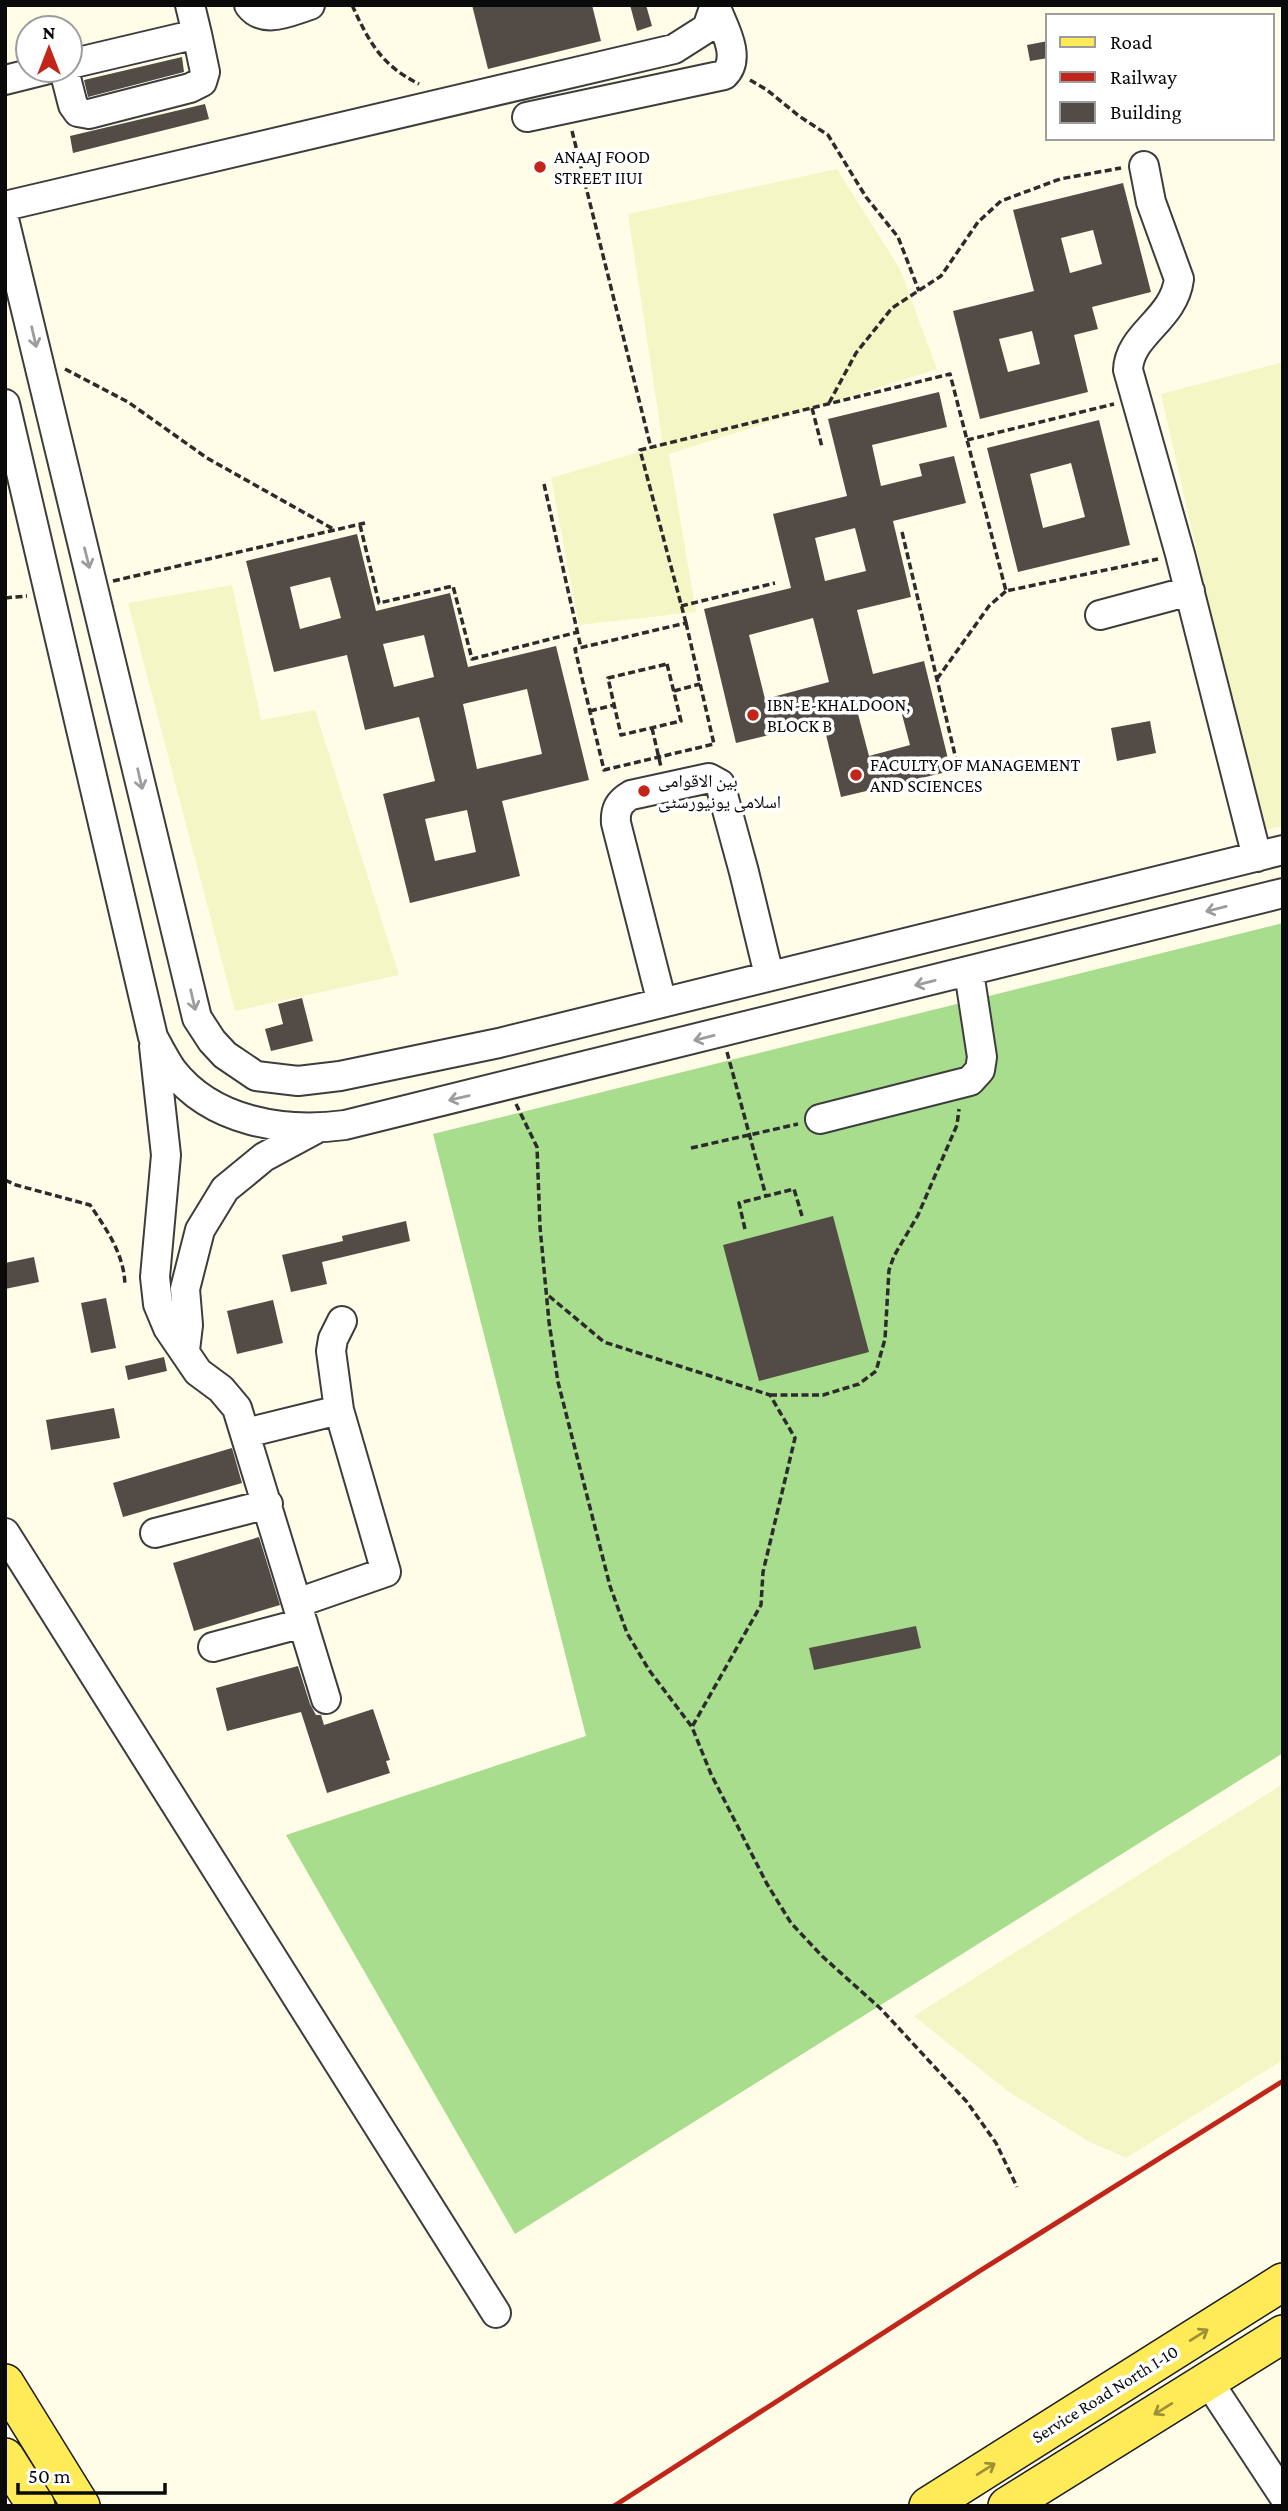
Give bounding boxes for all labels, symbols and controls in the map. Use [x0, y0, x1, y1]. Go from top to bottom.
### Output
north arrow [14, 14, 84, 84]
legend [1046, 14, 1274, 140]
text: N [43, 22, 56, 43]
text: Road [1110, 30, 1153, 54]
text: Railway [1110, 65, 1177, 89]
text: Building [1110, 100, 1182, 124]
place label: ANAAJ FOOD STREET IIUI [554, 147, 650, 188]
marker: ANAAJ FOOD STREET IIUI [532, 159, 548, 175]
one-way arrow [28, 325, 41, 348]
one-way arrow [81, 546, 94, 569]
place label: IBN-E-KHALDOON, BLOCK B [767, 695, 910, 736]
marker: IBN-E-KHALDOON, BLOCK B [745, 707, 761, 723]
place label: FACULTY OF MANAGEMENT AND SCIENCES [870, 755, 1081, 796]
one-way arrow [134, 767, 147, 790]
marker: FACULTY OF MANAGEMENT AND SCIENCES [848, 767, 864, 783]
place label: بین الاقوامی اسلامی یونیورسٹی [658, 771, 781, 813]
marker: بین الاقوامی اسلامی یونیورسٹی [636, 783, 652, 799]
one-way arrow [1206, 903, 1228, 916]
one-way arrow [914, 977, 937, 990]
one-way arrow [187, 988, 200, 1011]
one-way arrow [693, 1032, 716, 1045]
one-way arrow [448, 1092, 471, 1105]
one-way arrow [1189, 2328, 1209, 2342]
street label: Service Road North I-10 [1028, 2341, 1182, 2447]
one-way arrow [1153, 2403, 1173, 2417]
scale bar [18, 2452, 164, 2496]
one-way arrow [976, 2462, 995, 2477]
text: 50 m [28, 2464, 71, 2488]

